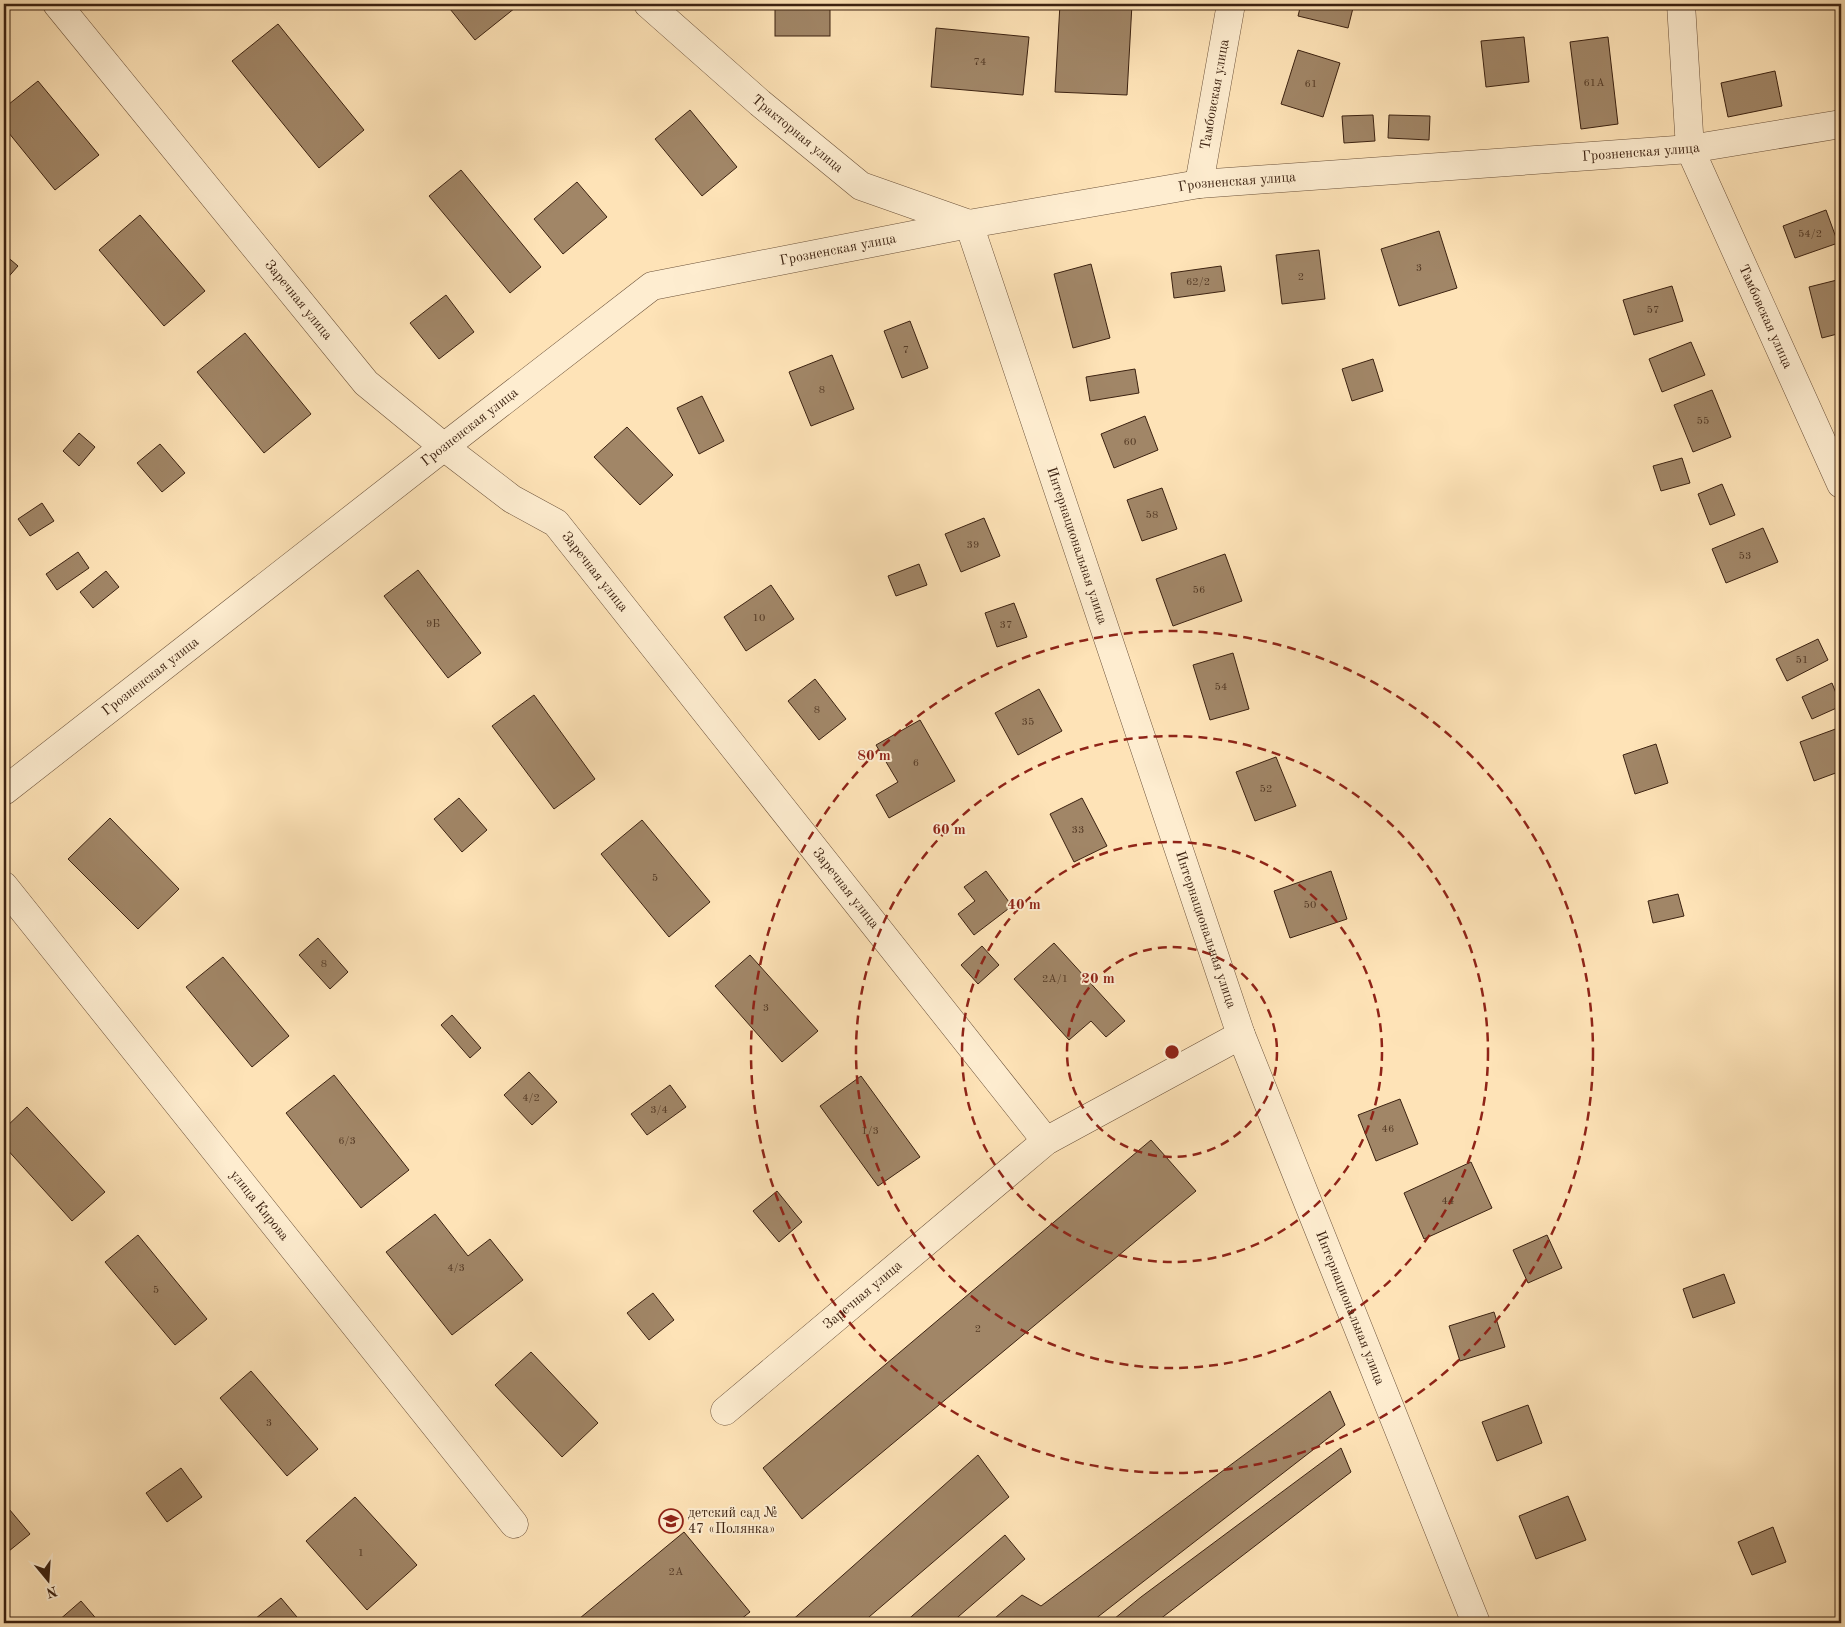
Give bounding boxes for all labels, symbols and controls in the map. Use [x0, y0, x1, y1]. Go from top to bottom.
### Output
street label: Тамбовская улица [1198, 38, 1232, 151]
house number: 74 [974, 57, 986, 68]
house number: 61А [1583, 78, 1605, 89]
house number: 61 [1305, 79, 1317, 90]
street label: Тракторная улица [749, 92, 846, 175]
street label: Грозненская улица [1581, 140, 1701, 164]
street label: Грозненская улица [1177, 170, 1297, 195]
house number: 54/2 [1798, 229, 1822, 240]
street label: Грозненская улица [779, 231, 897, 268]
street label: Заречная улица [262, 258, 335, 343]
house number: 3 [1416, 263, 1422, 274]
street label: Тамбовская улица [1736, 263, 1795, 371]
house number: 2 [1298, 272, 1304, 283]
house number: 62/2 [1186, 277, 1210, 288]
house number: 57 [1647, 305, 1659, 316]
house number: 7 [903, 345, 909, 356]
street label: Грозненская улица [419, 385, 521, 469]
house number: 8 [819, 385, 825, 396]
house number: 55 [1697, 416, 1709, 427]
house number: 60 [1124, 437, 1136, 448]
street label: Интернациональная улица [1044, 465, 1110, 626]
house number: 58 [1146, 510, 1158, 521]
street label: Заречная улица [559, 529, 631, 615]
house number: 39 [967, 540, 979, 551]
house number: 53 [1739, 551, 1751, 562]
house number: 56 [1193, 585, 1205, 596]
house number: 10 [753, 613, 765, 624]
house number: 9Б [426, 619, 440, 630]
house number: 37 [1000, 620, 1012, 631]
street label: Грозненская улица [100, 634, 202, 718]
house number: 51 [1796, 655, 1808, 666]
house number: 54 [1215, 682, 1227, 693]
house number: 8 [814, 705, 820, 716]
house number: 35 [1022, 717, 1034, 728]
text: 80 m [857, 749, 891, 764]
house number: 6 [913, 758, 919, 769]
house number: 52 [1260, 784, 1272, 795]
text: 60 m [932, 823, 966, 838]
house number: 33 [1072, 825, 1084, 836]
street label: Заречная улица [810, 846, 882, 931]
street label: Интернациональная улица [1173, 849, 1239, 1010]
house number: 5 [652, 873, 658, 884]
text: 40 m [1007, 898, 1041, 913]
house number: 50 [1304, 900, 1316, 911]
house number: 8 [321, 959, 327, 970]
text: 20 m [1081, 972, 1115, 987]
house number: 2А/1 [1042, 974, 1068, 985]
house number: 3 [763, 1003, 769, 1014]
centre of rings [1163, 1043, 1181, 1061]
house number: 4/2 [522, 1093, 540, 1104]
house number: 3/4 [650, 1105, 668, 1116]
house number: 46 [1382, 1124, 1394, 1135]
house number: 1/3 [861, 1126, 879, 1137]
house number: 6/3 [338, 1136, 356, 1147]
street label: улица Кирова [227, 1168, 292, 1243]
house number: 44 [1442, 1196, 1454, 1207]
street label: Интернациональная улица [1313, 1229, 1387, 1387]
street label: Заречная улица [821, 1258, 905, 1332]
house number: 4/3 [447, 1263, 465, 1274]
house number: 5 [153, 1285, 159, 1296]
house number: 2 [975, 1324, 981, 1335]
house number: 3 [266, 1418, 272, 1429]
place label: детский сад № 47 «Полянка» [688, 1506, 779, 1536]
school or university icon: детский сад № 47 «Полянка» [658, 1508, 684, 1534]
house number: 1 [358, 1548, 364, 1559]
north arrow [22, 1554, 72, 1604]
house number: 2А [669, 1567, 684, 1578]
text: N [44, 1583, 59, 1600]

